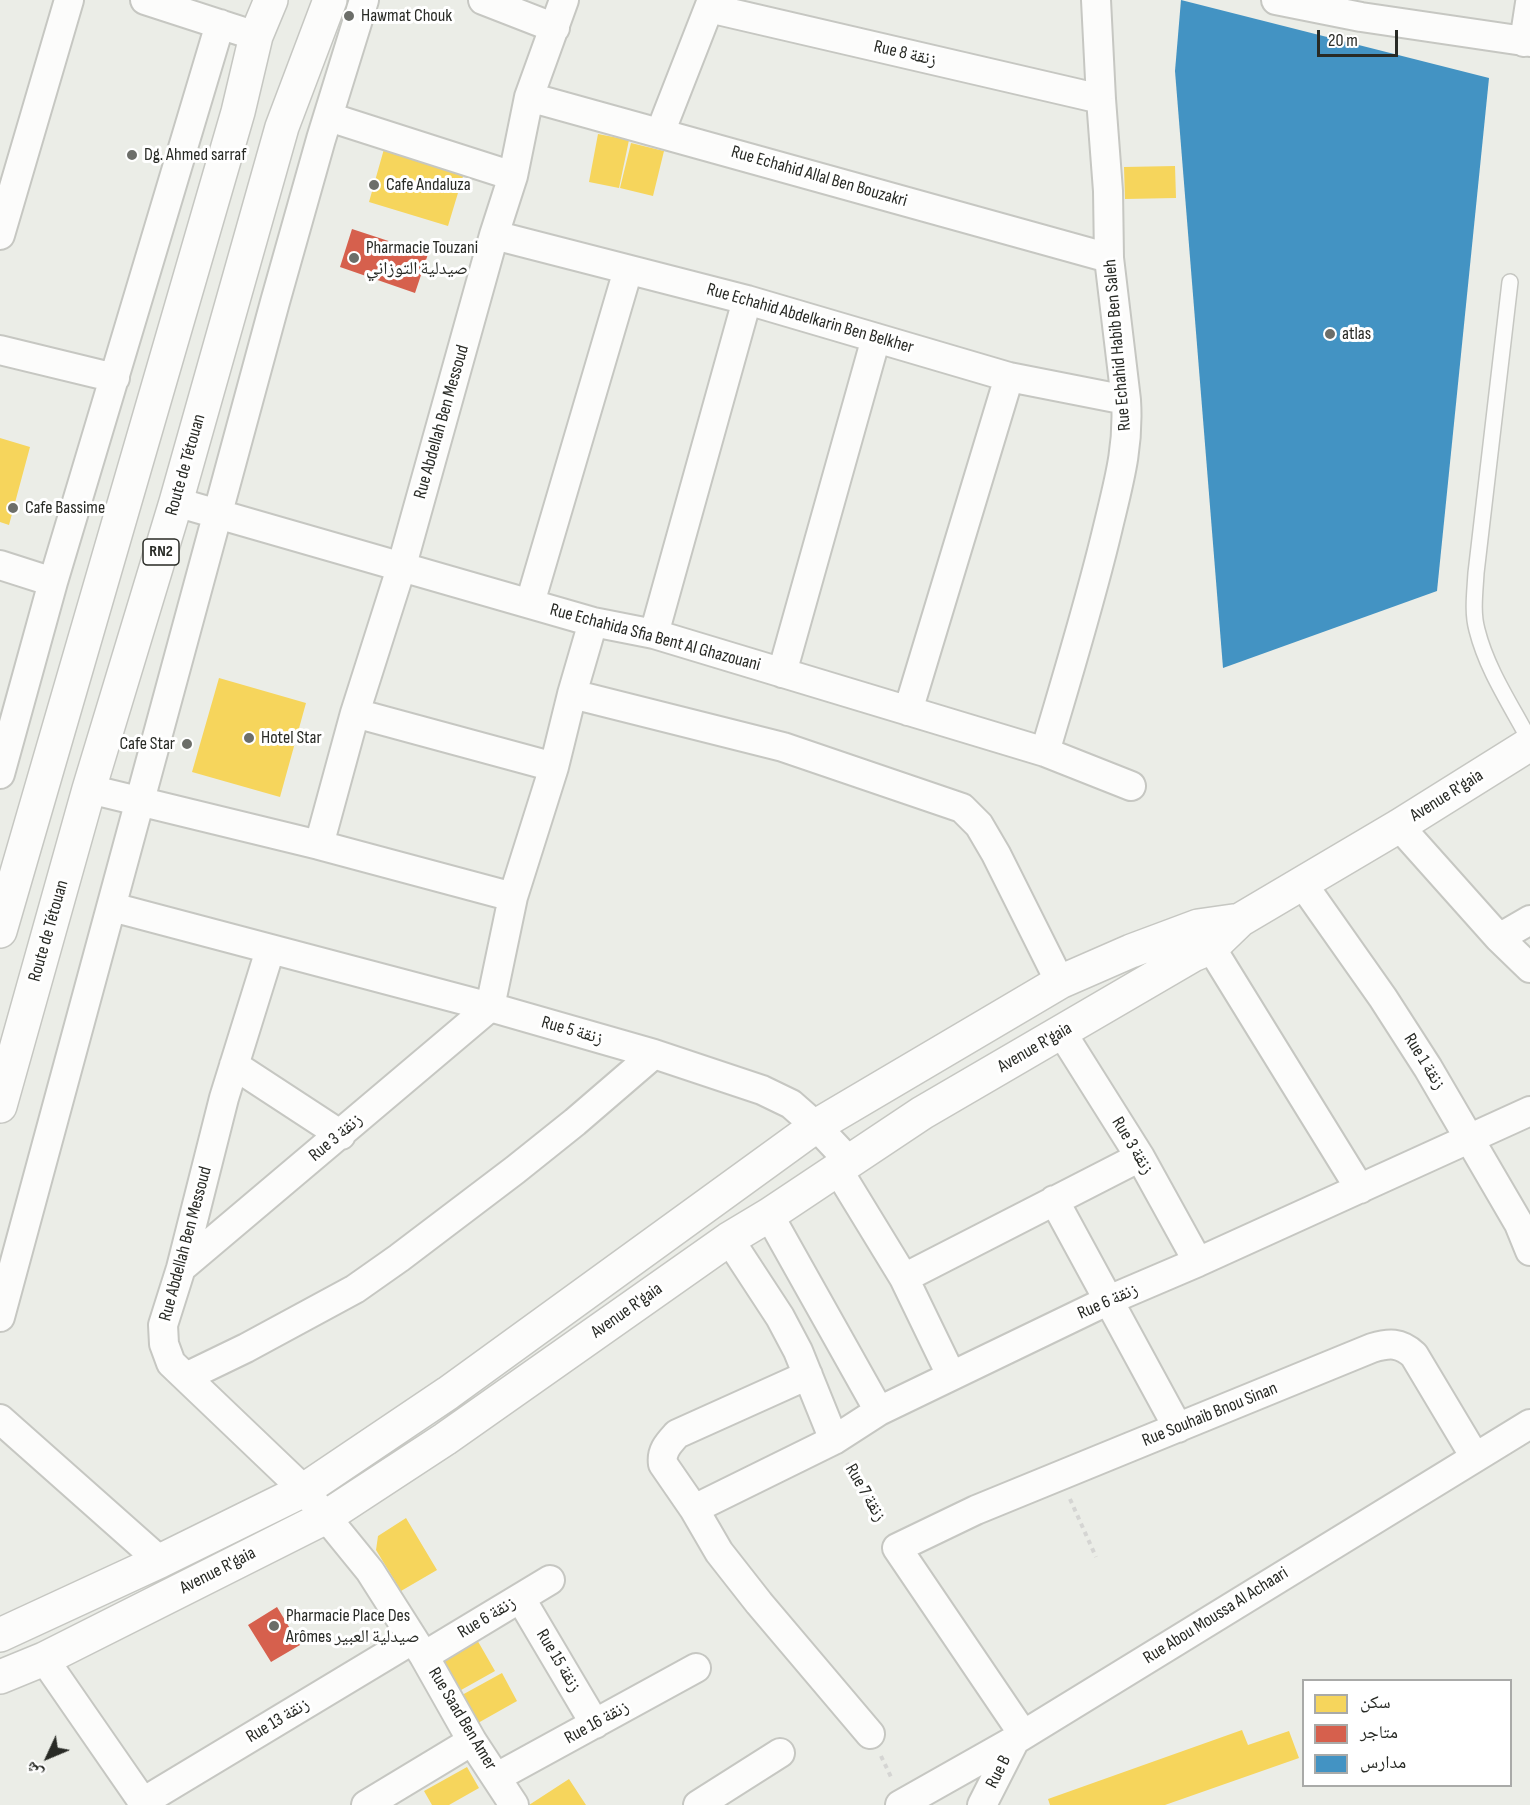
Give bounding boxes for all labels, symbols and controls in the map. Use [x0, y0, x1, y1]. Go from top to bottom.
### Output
place label: Hawmat Chouk [361, 5, 452, 27]
marker: Hawmat Chouk [342, 9, 356, 23]
scale bar [1320, 18, 1401, 56]
text: 20 m [1328, 30, 1358, 51]
street label: Rue 8 زنقة [872, 36, 938, 72]
street label: Rue Echahid Allal Ben Bouzakri [729, 142, 909, 212]
place label: Dg. Ahmed sarraf [144, 144, 246, 166]
marker: Dg. Ahmed sarraf [125, 148, 139, 162]
place label: Cafe Andaluza [386, 174, 471, 196]
marker: Cafe Andaluza [367, 178, 381, 192]
place label: Pharmacie Touzani صيدلية التوزاني [366, 237, 478, 280]
marker: Pharmacie Touzani صيدلية التوزاني [347, 251, 361, 265]
street label: Rue Echahid Habib Ben Saleh [1100, 258, 1136, 432]
street label: Rue Echahid Abdelkarin Ben Belkher [704, 279, 916, 359]
place label: atlas [1342, 323, 1371, 345]
marker: atlas [1323, 327, 1337, 341]
street label: Rue Abdellah Ben Messoud [410, 342, 474, 502]
street label: Route de Tétouan [161, 412, 211, 518]
place label: Cafe Bassime [25, 497, 105, 519]
marker: Cafe Bassime [6, 501, 20, 515]
road number: RN2 [143, 539, 179, 565]
street label: Rue Echahida Sfia Bent Al Ghazouani [547, 599, 763, 677]
place label: Hotel Star [261, 727, 322, 749]
marker: Hotel Star [242, 731, 256, 745]
place label: Cafe Star [120, 733, 175, 755]
marker: Cafe Star [180, 737, 194, 751]
street label: Avenue R'gaia [1406, 765, 1488, 827]
street label: Route de Tétouan [24, 878, 74, 984]
street label: Rue 5 زنقة [539, 1012, 605, 1050]
street label: Avenue R'gaia [994, 1018, 1076, 1078]
street label: Rue 1 زنقة [1398, 1030, 1450, 1094]
street label: Rue 3 زنقة [305, 1109, 367, 1167]
street label: Rue 3 زنقة [1106, 1113, 1158, 1179]
street label: Rue Abdellah Ben Messoud [155, 1164, 217, 1324]
street label: Avenue R'gaia [587, 1279, 667, 1343]
street label: Rue 6 زنقة [1075, 1279, 1141, 1325]
street label: Rue Souhaib Bnou Sinan [1139, 1378, 1281, 1452]
street label: Rue 7 زنقة [840, 1460, 890, 1526]
street label: Avenue R'gaia [176, 1543, 260, 1599]
street label: Rue Abou Moussa Al Achaari [1140, 1563, 1292, 1669]
street label: Rue 6 زنقة [454, 1592, 520, 1644]
place label: Pharmacie Place Des Arômes صيدلية العبير [286, 1605, 420, 1648]
marker: Pharmacie Place Des Arômes صيدلية العبير [267, 1619, 281, 1633]
street label: Rue 15 زنقة [531, 1626, 585, 1696]
street label: Rue Saad Ben Amer [423, 1664, 501, 1774]
legend [1302, 1679, 1512, 1787]
text: سكن [1360, 1692, 1391, 1713]
street label: Rue 13 زنقة [243, 1694, 313, 1748]
street label: Rue 16 زنقة [561, 1697, 633, 1749]
text: متاجر [1360, 1722, 1398, 1743]
north arrow [18, 1727, 78, 1787]
street label: Rue B [982, 1752, 1016, 1792]
text: مدارس [1360, 1752, 1406, 1773]
text: ش [22, 1757, 47, 1783]

